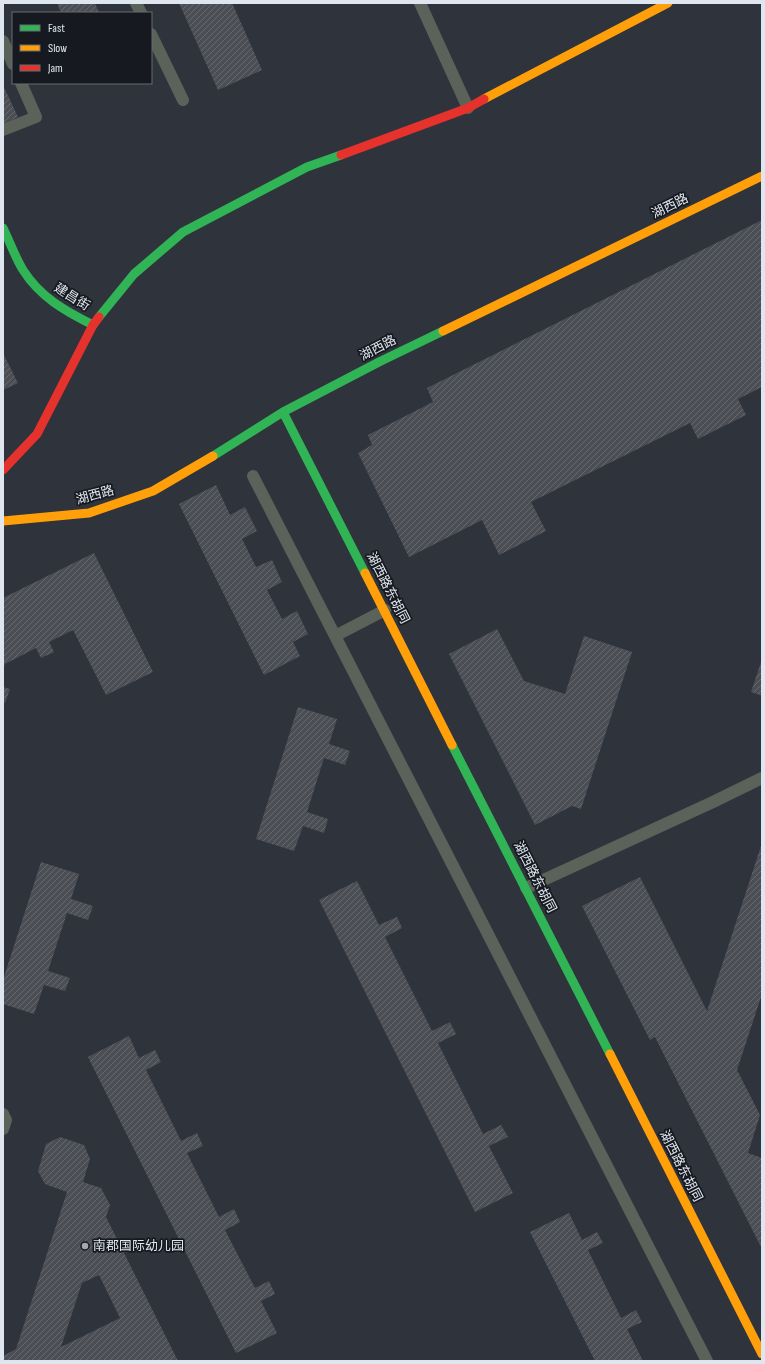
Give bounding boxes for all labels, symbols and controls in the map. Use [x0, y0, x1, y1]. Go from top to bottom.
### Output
legend [12, 12, 152, 84]
text: Fast [48, 21, 65, 36]
text: Slow [48, 41, 67, 56]
text: Jam [47, 61, 63, 76]
street label: 湖西路 [649, 190, 691, 222]
street label: 建昌街 [51, 280, 93, 314]
street label: 湖西路 [357, 332, 399, 364]
street label: 湖西路 [74, 482, 116, 508]
street label: 湖西路东胡同 [363, 550, 413, 626]
street label: 湖西路东胡同 [510, 839, 560, 915]
street label: 湖西路东胡同 [656, 1128, 706, 1204]
place label: 南郡国际幼儿园 [93, 1238, 184, 1254]
marker: 南郡国际幼儿园 [80, 1241, 90, 1251]

